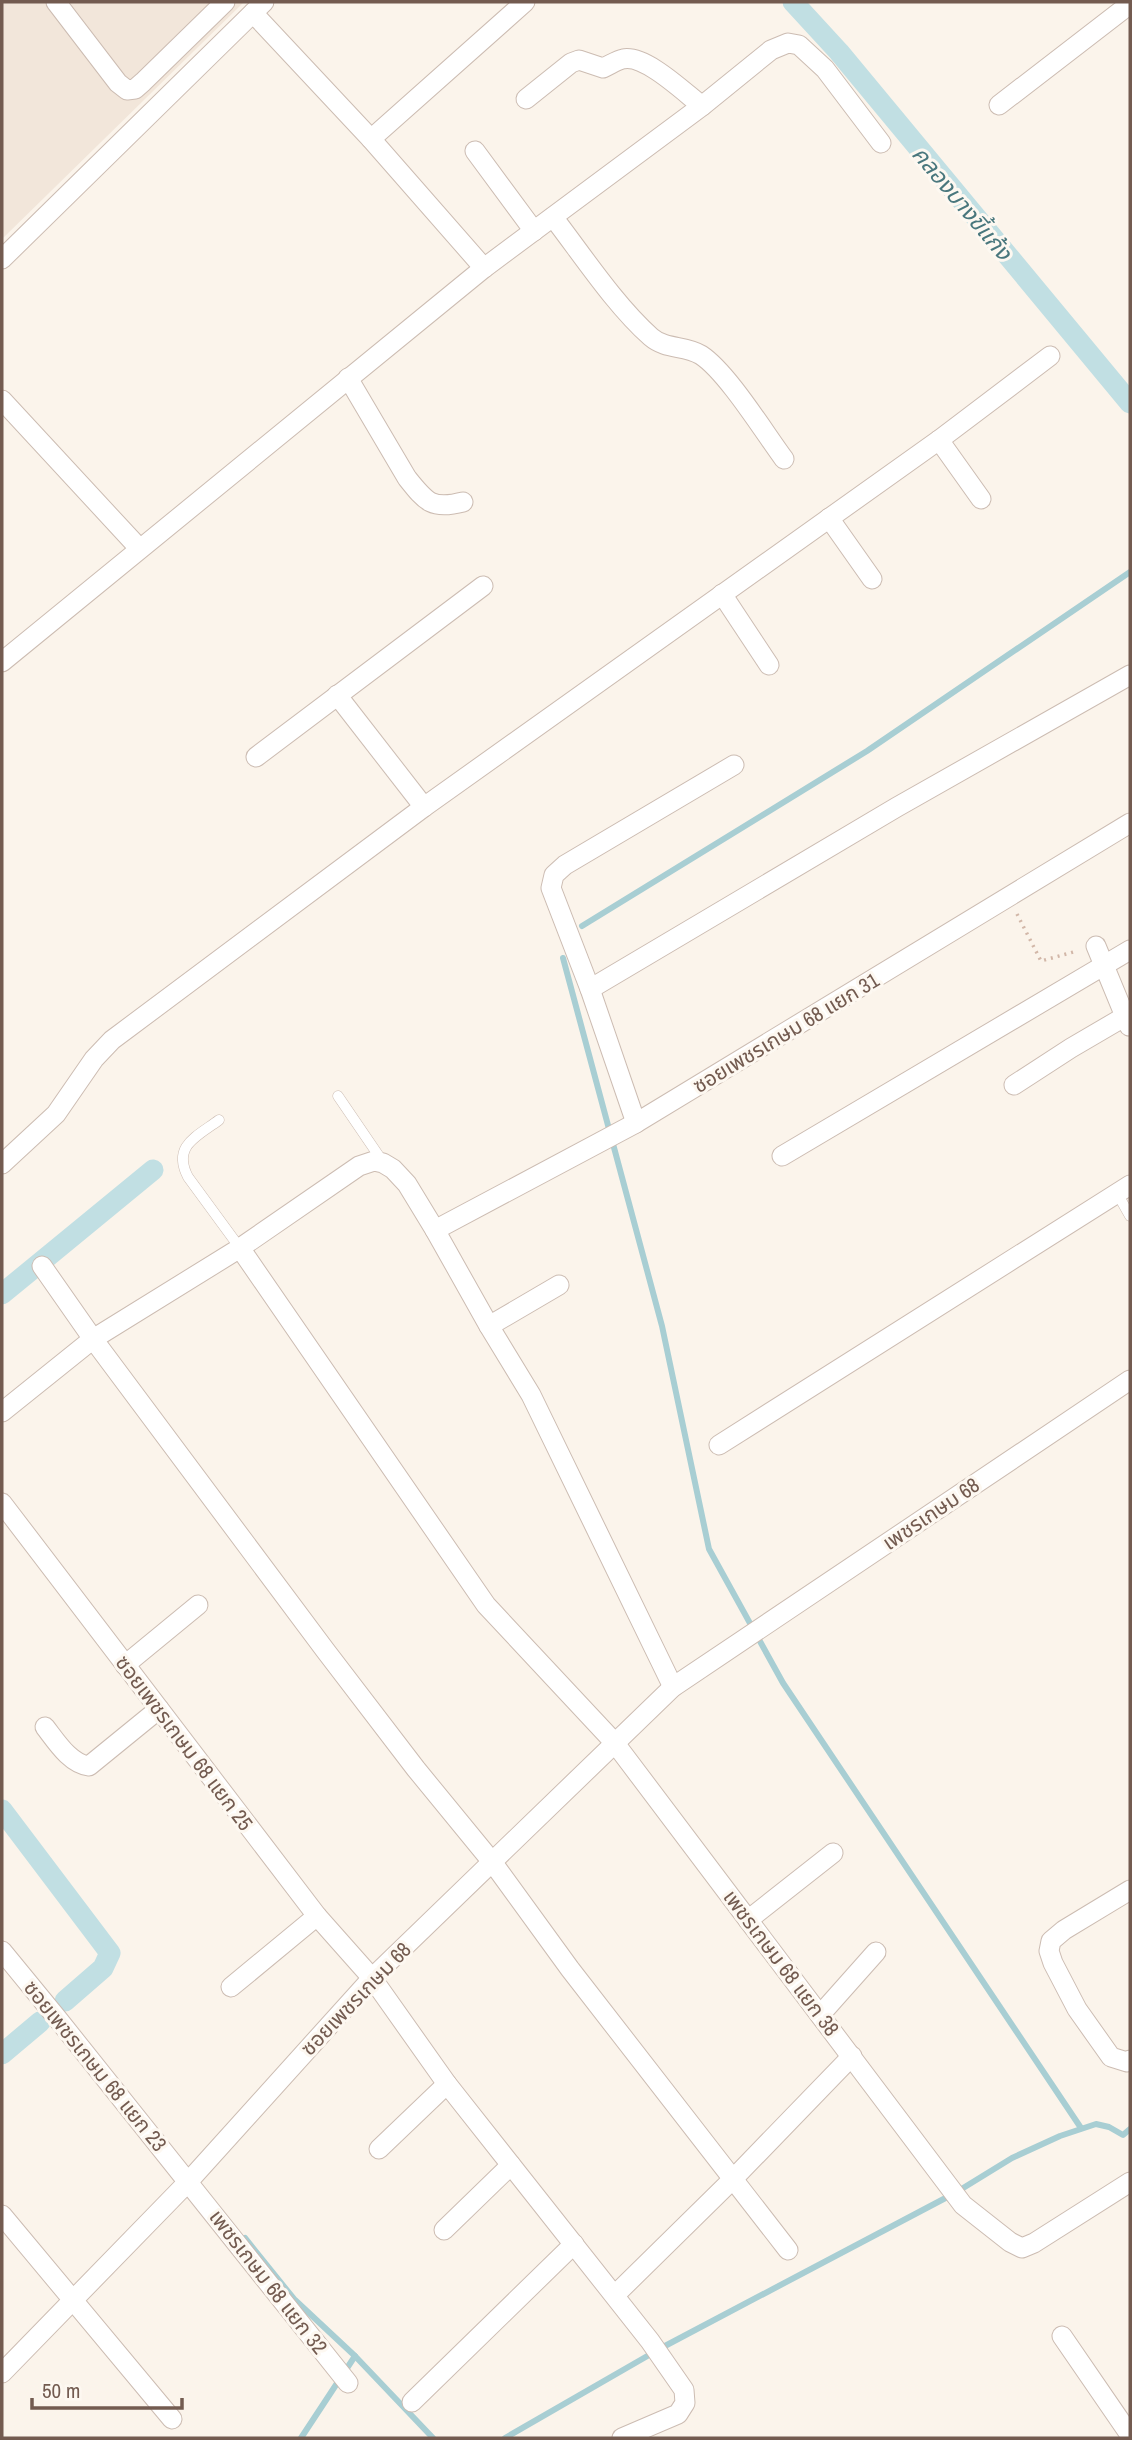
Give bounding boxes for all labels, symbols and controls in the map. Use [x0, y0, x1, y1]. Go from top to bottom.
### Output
water label: คลองบางขี้แก้ง [905, 139, 1020, 268]
street label: ซอยเพชรเกษม 68 แยก 31 [687, 965, 885, 1100]
street label: เพชรเกษม 68 [876, 1470, 985, 1557]
street label: ซอยเพชรเกษม 68 แยก 25 [109, 1649, 260, 1836]
street label: เพชรเกษม 68 แยก 38 [717, 1884, 846, 2042]
street label: ซอยเพชรเกษม 68 [294, 1936, 417, 2062]
street label: ซอยเพชรเกษม 68 แยก 23 [17, 1974, 174, 2157]
street label: เพชรเกษม 68 แยก 32 [203, 2203, 334, 2360]
scale bar [32, 2366, 182, 2410]
text: 50 m [42, 2376, 80, 2405]

